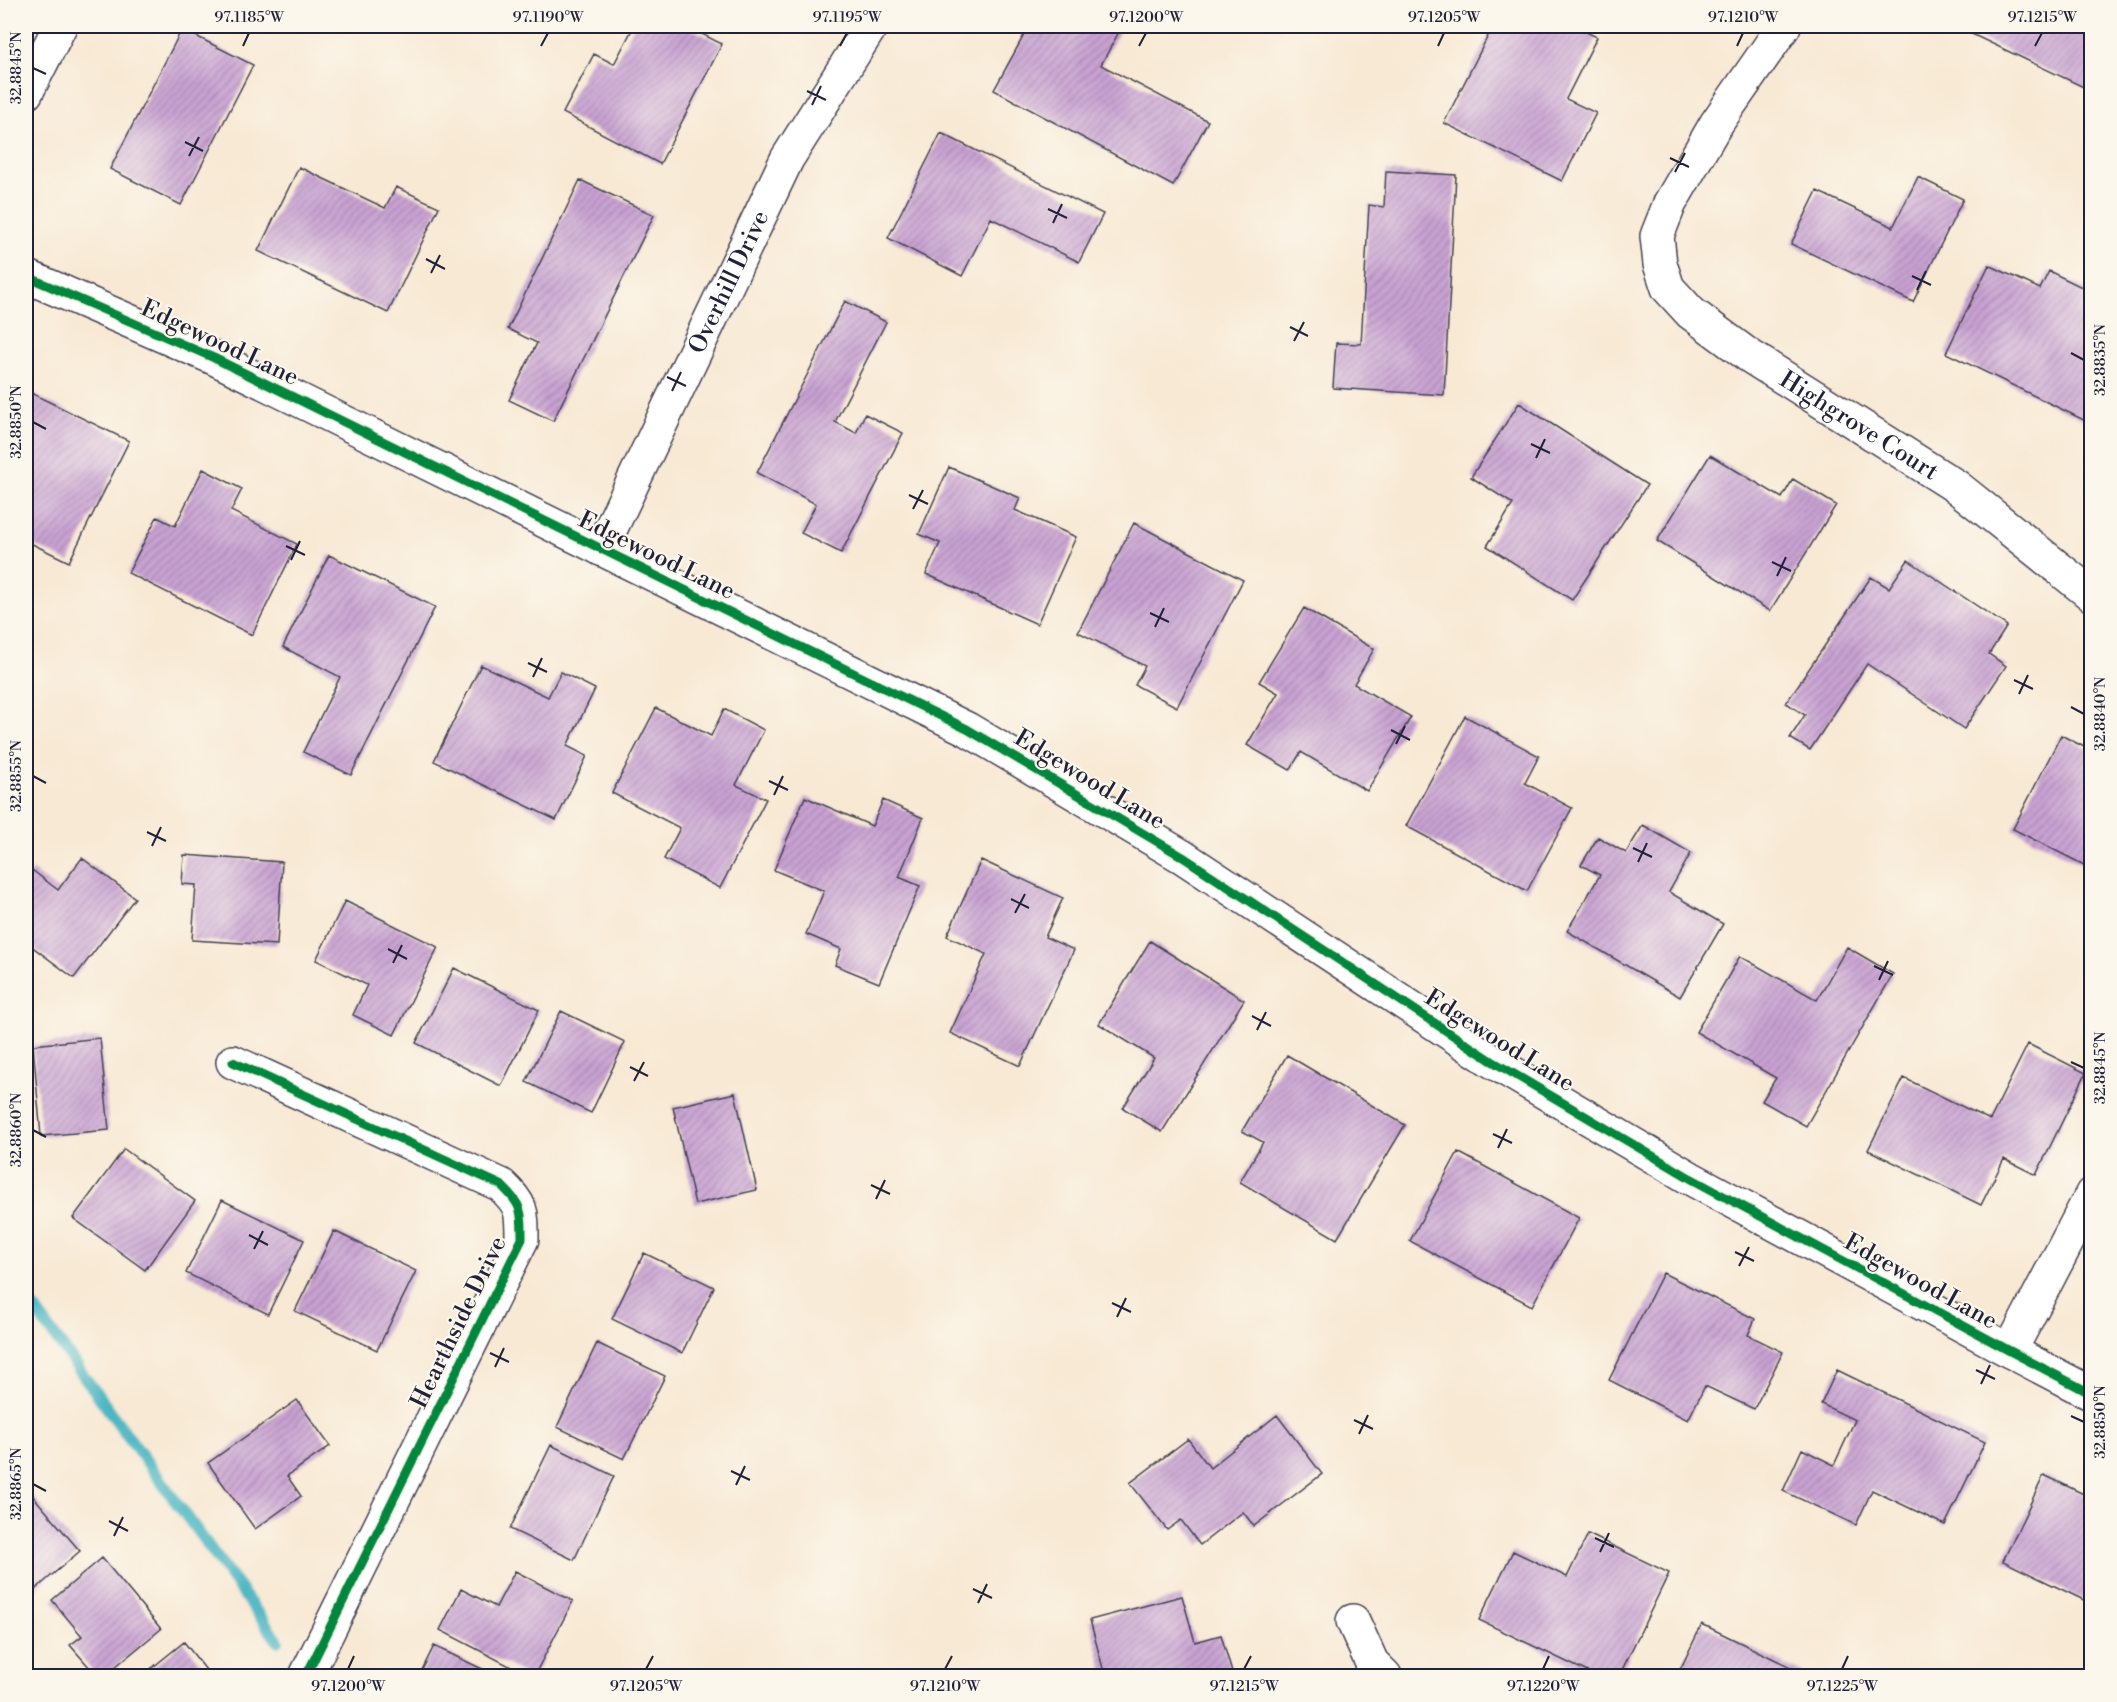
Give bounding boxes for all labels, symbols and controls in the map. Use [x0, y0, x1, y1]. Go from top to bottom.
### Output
text: 97.1185°W [214, 8, 284, 27]
text: 97.1190°W [513, 8, 584, 27]
text: 97.1195°W [812, 8, 882, 27]
text: 97.1200°W [1109, 8, 1183, 27]
text: 97.1205°W [1408, 8, 1481, 27]
text: 97.1210°W [1708, 8, 1779, 27]
text: 97.1215°W [2007, 8, 2077, 27]
text: 32.8845°N [7, 32, 26, 104]
street label: Overhill Drive [682, 206, 776, 359]
street label: Edgewood Lane [136, 293, 303, 393]
text: 32.8835°N [2091, 324, 2110, 396]
street label: Highgrove Court [1774, 365, 1944, 488]
text: 32.8850°N [7, 385, 26, 459]
street label: Edgewood Lane [573, 505, 740, 607]
text: 32.8840°N [2091, 677, 2110, 751]
street label: Edgewood Lane [1009, 723, 1170, 837]
text: 32.8855°N [7, 740, 26, 812]
street label: Edgewood Lane [1419, 983, 1580, 1099]
text: 32.8845°N [2091, 1032, 2110, 1104]
text: 32.8860°N [7, 1093, 26, 1167]
street label: Edgewood Lane [1839, 1227, 2002, 1336]
street label: Hearthside Drive [404, 1231, 514, 1413]
text: 32.8850°N [2091, 1385, 2110, 1459]
text: 32.8865°N [7, 1448, 26, 1520]
text: 97.1200°W [311, 1677, 385, 1696]
text: 97.1205°W [610, 1677, 683, 1696]
text: 97.1210°W [910, 1677, 981, 1696]
text: 97.1215°W [1209, 1677, 1279, 1696]
text: 97.1220°W [1507, 1677, 1580, 1696]
text: 97.1225°W [1806, 1677, 1878, 1696]

